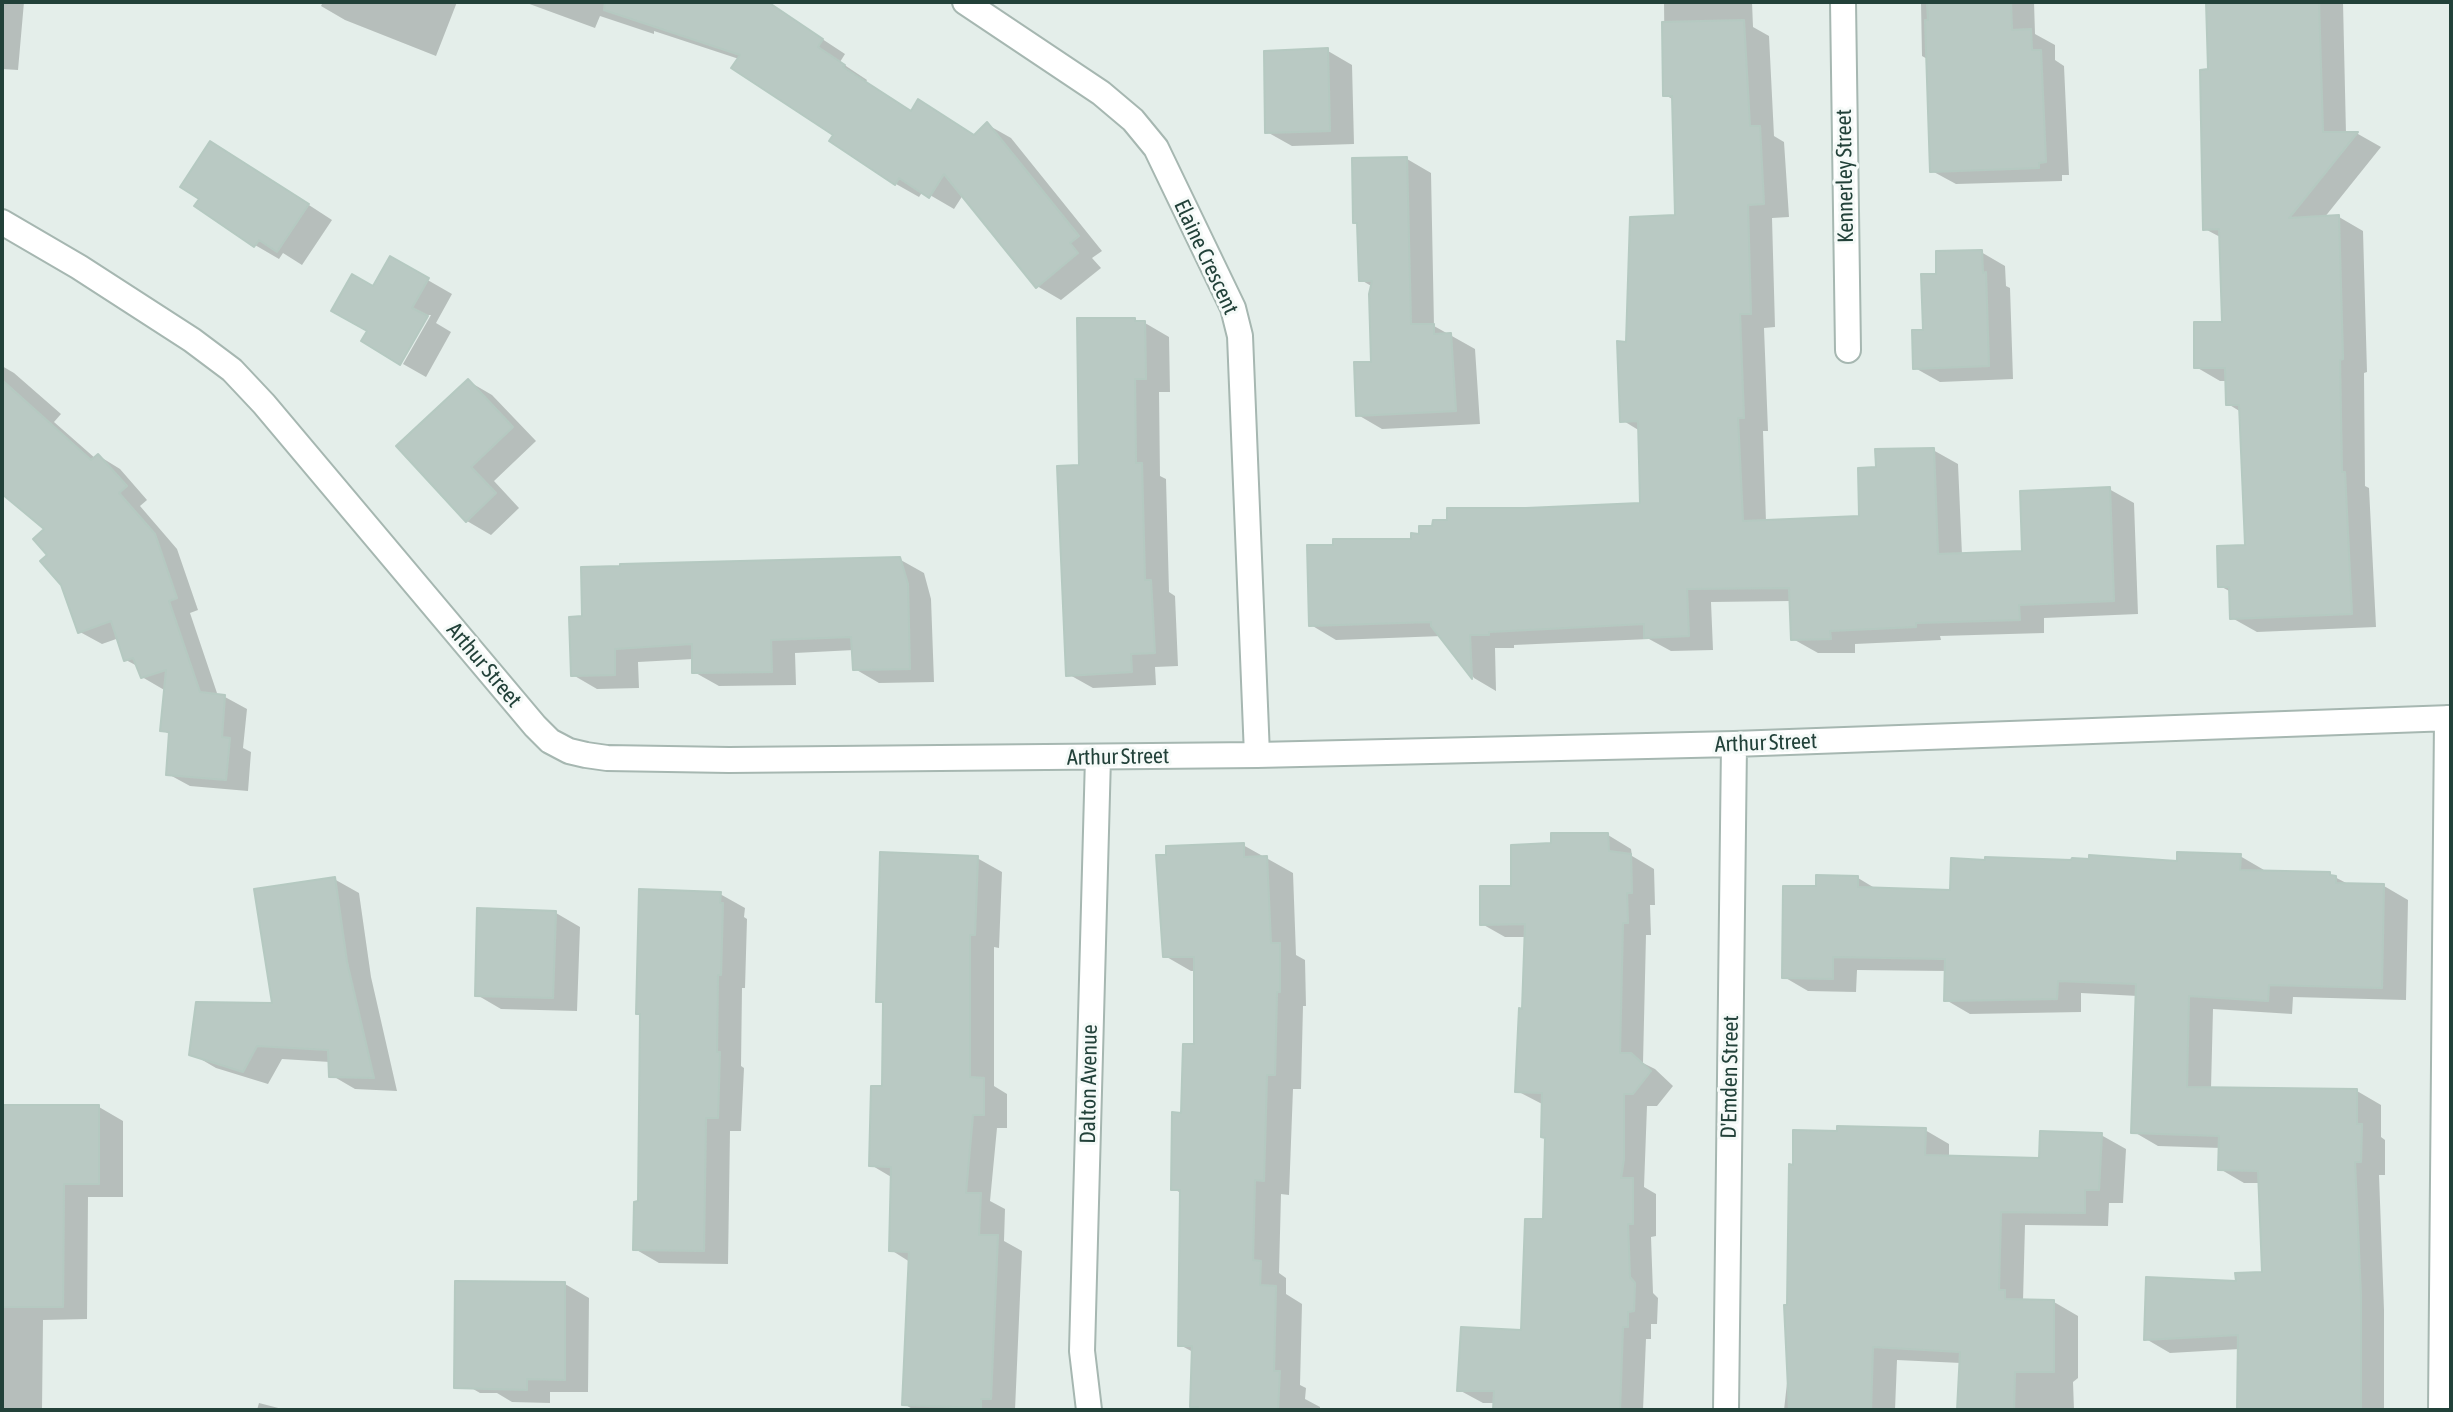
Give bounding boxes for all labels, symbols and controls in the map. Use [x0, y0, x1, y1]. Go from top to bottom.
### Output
street label: Kennerley Street [1831, 109, 1859, 243]
street label: Elaine Crescent [1168, 195, 1244, 319]
street label: Arthur Street [441, 617, 527, 713]
street label: Arthur Street [1714, 728, 1818, 758]
street label: Arthur Street [1067, 743, 1169, 771]
street label: D'Emden Street [1716, 1015, 1744, 1139]
street label: Dalton Avenue [1075, 1024, 1103, 1144]

